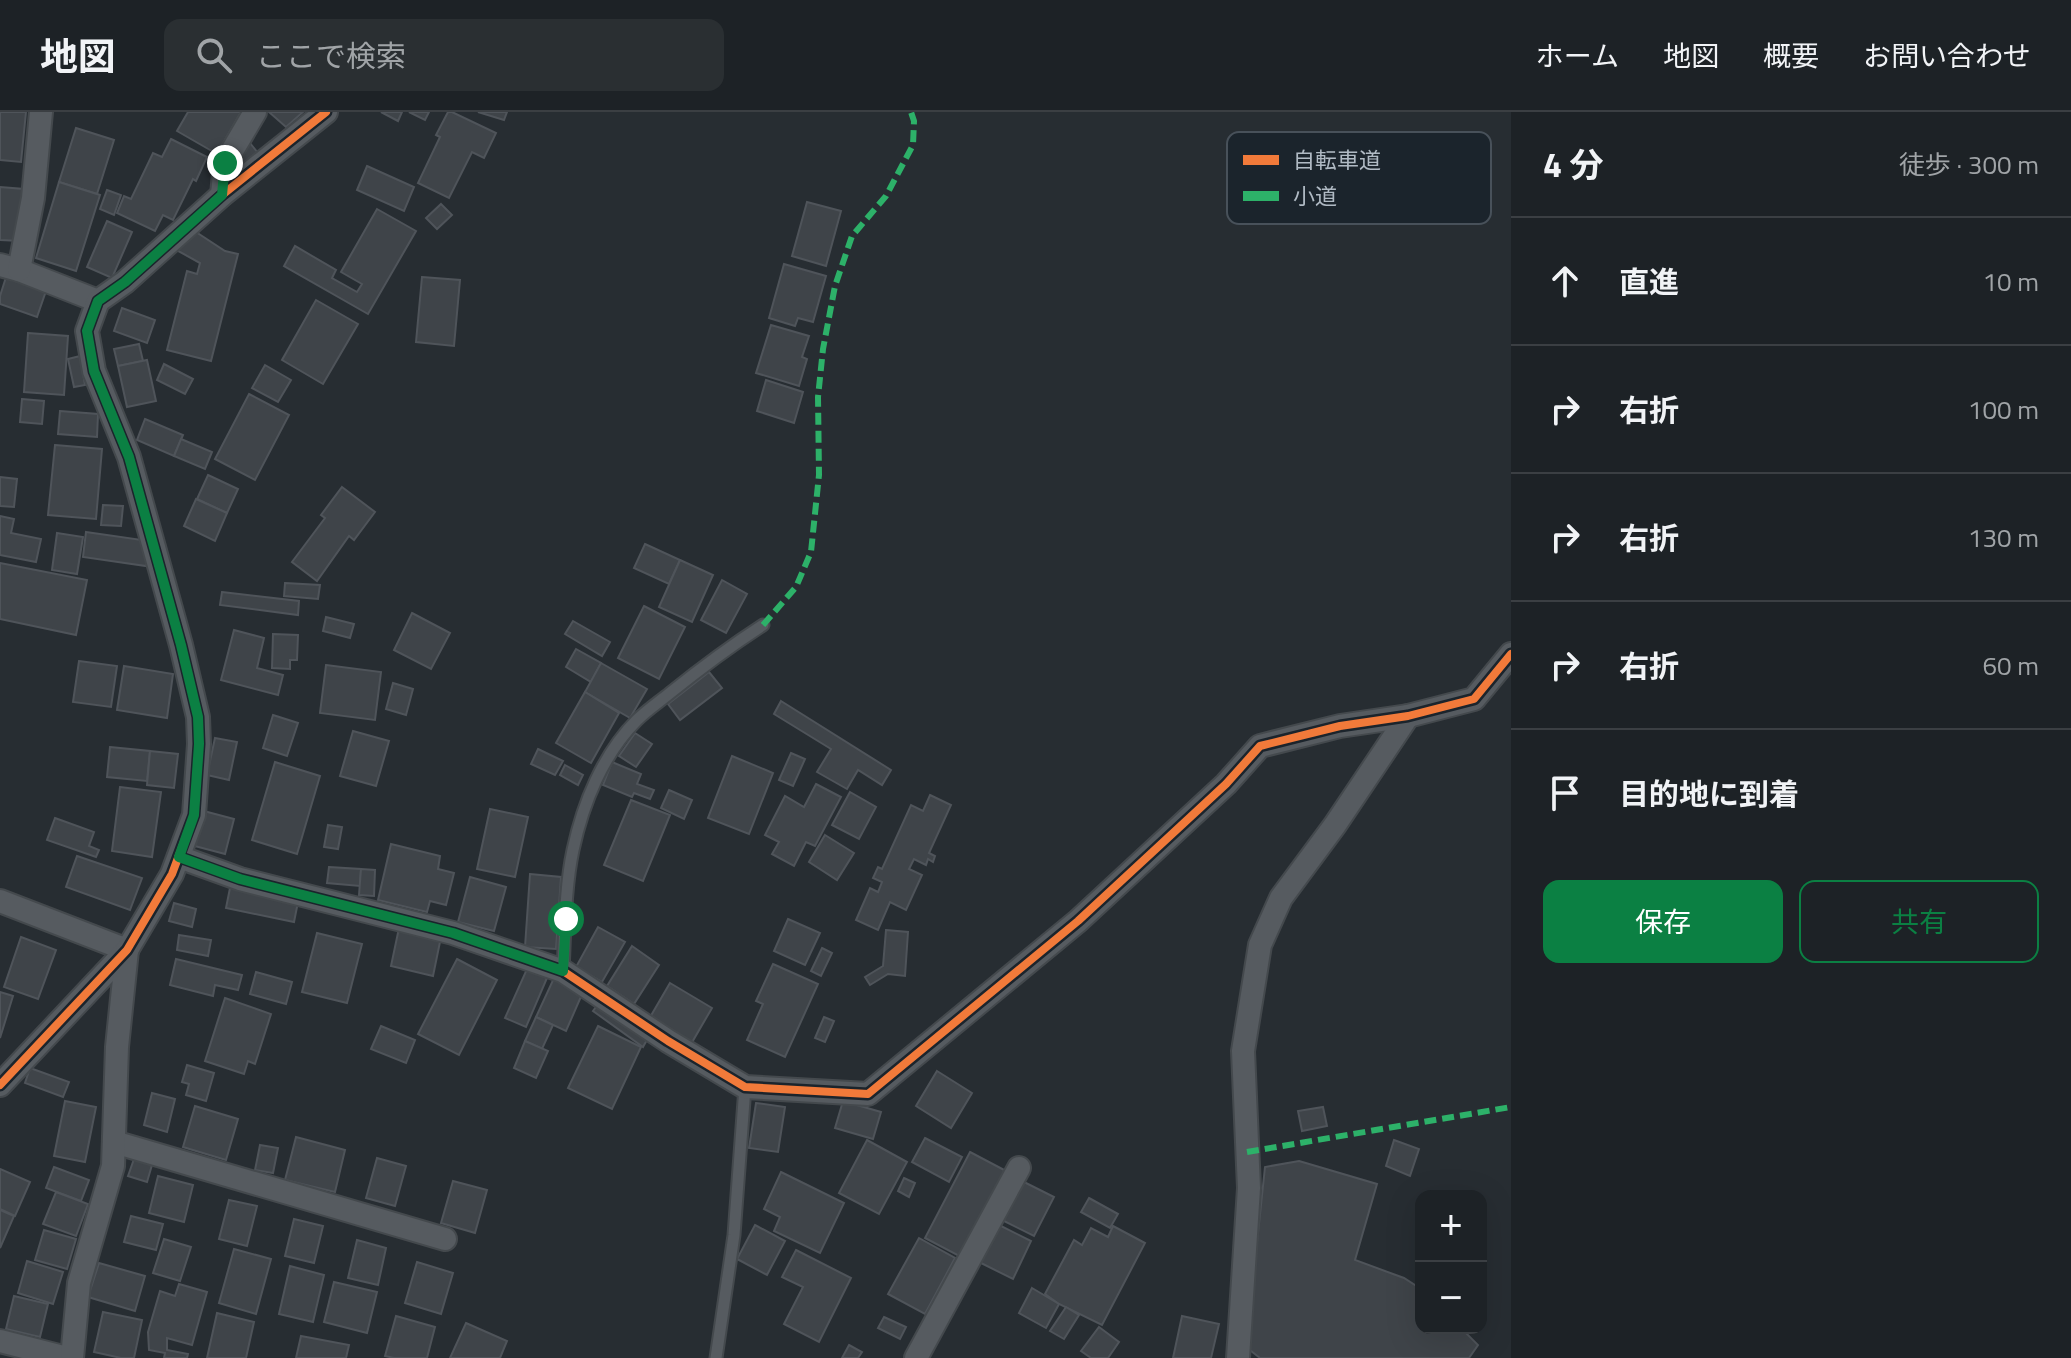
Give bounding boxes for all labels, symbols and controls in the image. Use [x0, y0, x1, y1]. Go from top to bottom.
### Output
search box [164, 19, 724, 91]
text: 地図 [40, 27, 116, 85]
icon: search [192, 33, 236, 77]
text: ここで検索 [256, 33, 406, 79]
text: ホーム [1536, 34, 1619, 77]
text: 地図 [1663, 34, 1719, 77]
text: 概要 [1763, 34, 1819, 77]
text: お問い合わせ [1863, 34, 2031, 77]
legend [1227, 132, 1491, 224]
text: 4 分 [1543, 138, 1604, 190]
text: 自転車道 [1293, 143, 1381, 177]
route end [207, 145, 243, 181]
text: 徒歩 · 300 m [1899, 145, 2039, 184]
text: 小道 [1293, 179, 1337, 213]
icon: ahead [1543, 259, 1587, 303]
text: 直進 [1619, 259, 1679, 305]
text: 10 m [1982, 262, 2039, 301]
icon: right [1543, 387, 1587, 431]
text: 右折 [1619, 387, 1679, 433]
text: 100 m [1968, 390, 2039, 429]
icon: right [1543, 515, 1587, 559]
text: 右折 [1619, 515, 1679, 561]
text: 130 m [1968, 518, 2039, 557]
icon: right [1543, 643, 1587, 687]
text: 右折 [1619, 643, 1679, 689]
text: 60 m [1982, 646, 2039, 685]
icon: arrive [1543, 771, 1587, 815]
text: 目的地に到着 [1619, 771, 1799, 817]
button: 保存 [1543, 880, 1783, 963]
button: 共有 [1799, 880, 2039, 963]
route start [548, 901, 584, 937]
map controls [1415, 1190, 1487, 1334]
button: + [1415, 1190, 1487, 1262]
button: − [1415, 1262, 1487, 1334]

